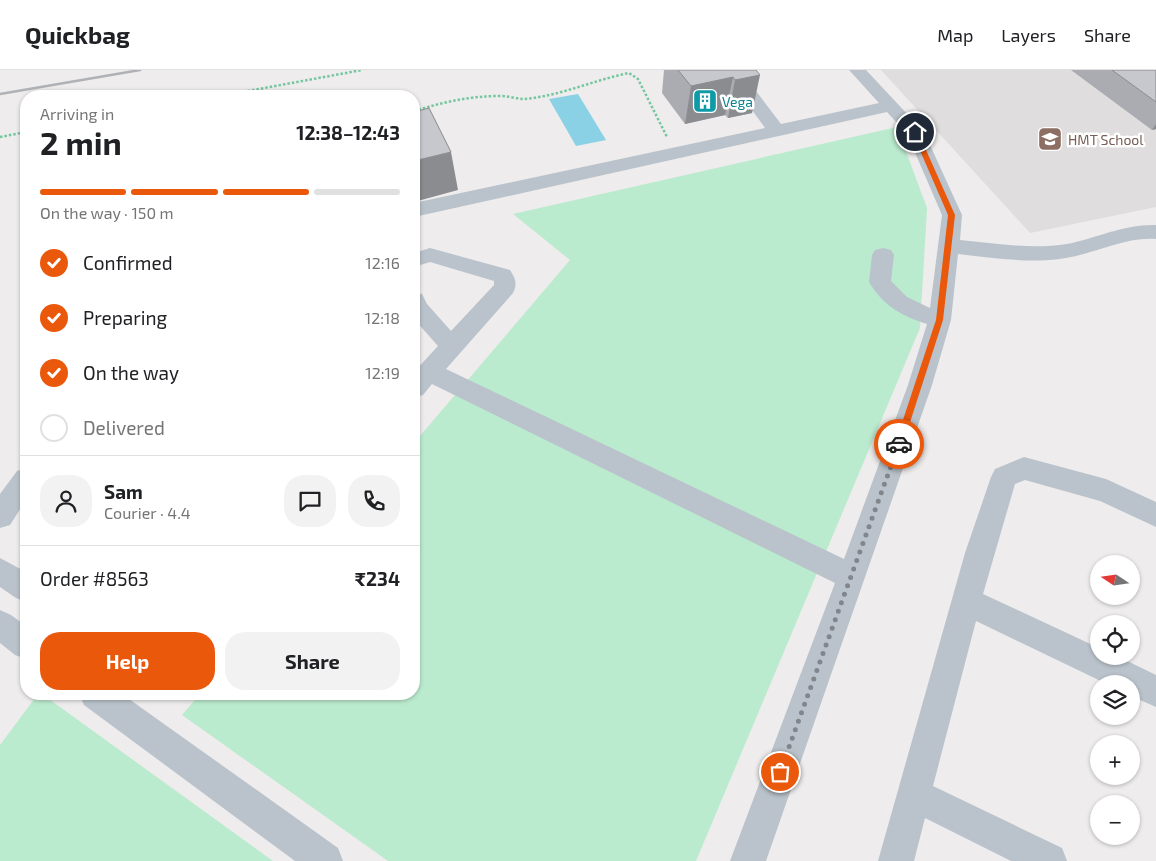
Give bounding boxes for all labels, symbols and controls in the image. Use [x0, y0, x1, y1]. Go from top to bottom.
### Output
text: Quickbag [25, 20, 130, 49]
text: Map [937, 24, 973, 46]
text: Layers [1001, 24, 1056, 46]
text: Share [1084, 24, 1131, 46]
building icon: Vega [692, 88, 718, 114]
place label: Vega [722, 93, 753, 110]
text: Arriving in [40, 104, 114, 123]
pin [894, 111, 936, 153]
icon: home [901, 118, 929, 146]
text: 12:38–12:43 [296, 121, 400, 144]
text: 2 min [40, 123, 122, 161]
school or university icon: HMT School [1037, 126, 1063, 152]
place label: HMT School [1068, 131, 1144, 148]
text: On the way · 150 m [40, 203, 174, 222]
icon: check [40, 249, 68, 277]
text: Confirmed [83, 251, 173, 274]
text: 12:16 [365, 253, 400, 272]
icon: check [40, 304, 68, 332]
text: Preparing [83, 306, 167, 329]
text: 12:18 [365, 308, 400, 327]
icon: check [40, 359, 68, 387]
text: On the way [83, 361, 179, 384]
text: 12:19 [365, 363, 400, 382]
text: Delivered [83, 416, 165, 439]
courier [874, 419, 924, 469]
icon: car [885, 430, 913, 458]
button: person [40, 475, 92, 527]
button: chat [284, 475, 336, 527]
button: phone [348, 475, 400, 527]
text: Sam [104, 480, 143, 503]
text: Courier · 4.4 [104, 503, 191, 522]
north arrow [1090, 555, 1140, 605]
map controls [1090, 555, 1140, 845]
text: Order #8563 [40, 567, 149, 590]
text: ₹234 [355, 567, 400, 590]
button: locate [1090, 615, 1140, 665]
button: Help [40, 632, 215, 690]
button: Share [225, 632, 400, 690]
button: layers [1090, 675, 1140, 725]
button: + [1090, 735, 1140, 785]
pin [759, 751, 801, 793]
icon: bag [766, 758, 794, 786]
button: − [1090, 795, 1140, 845]

